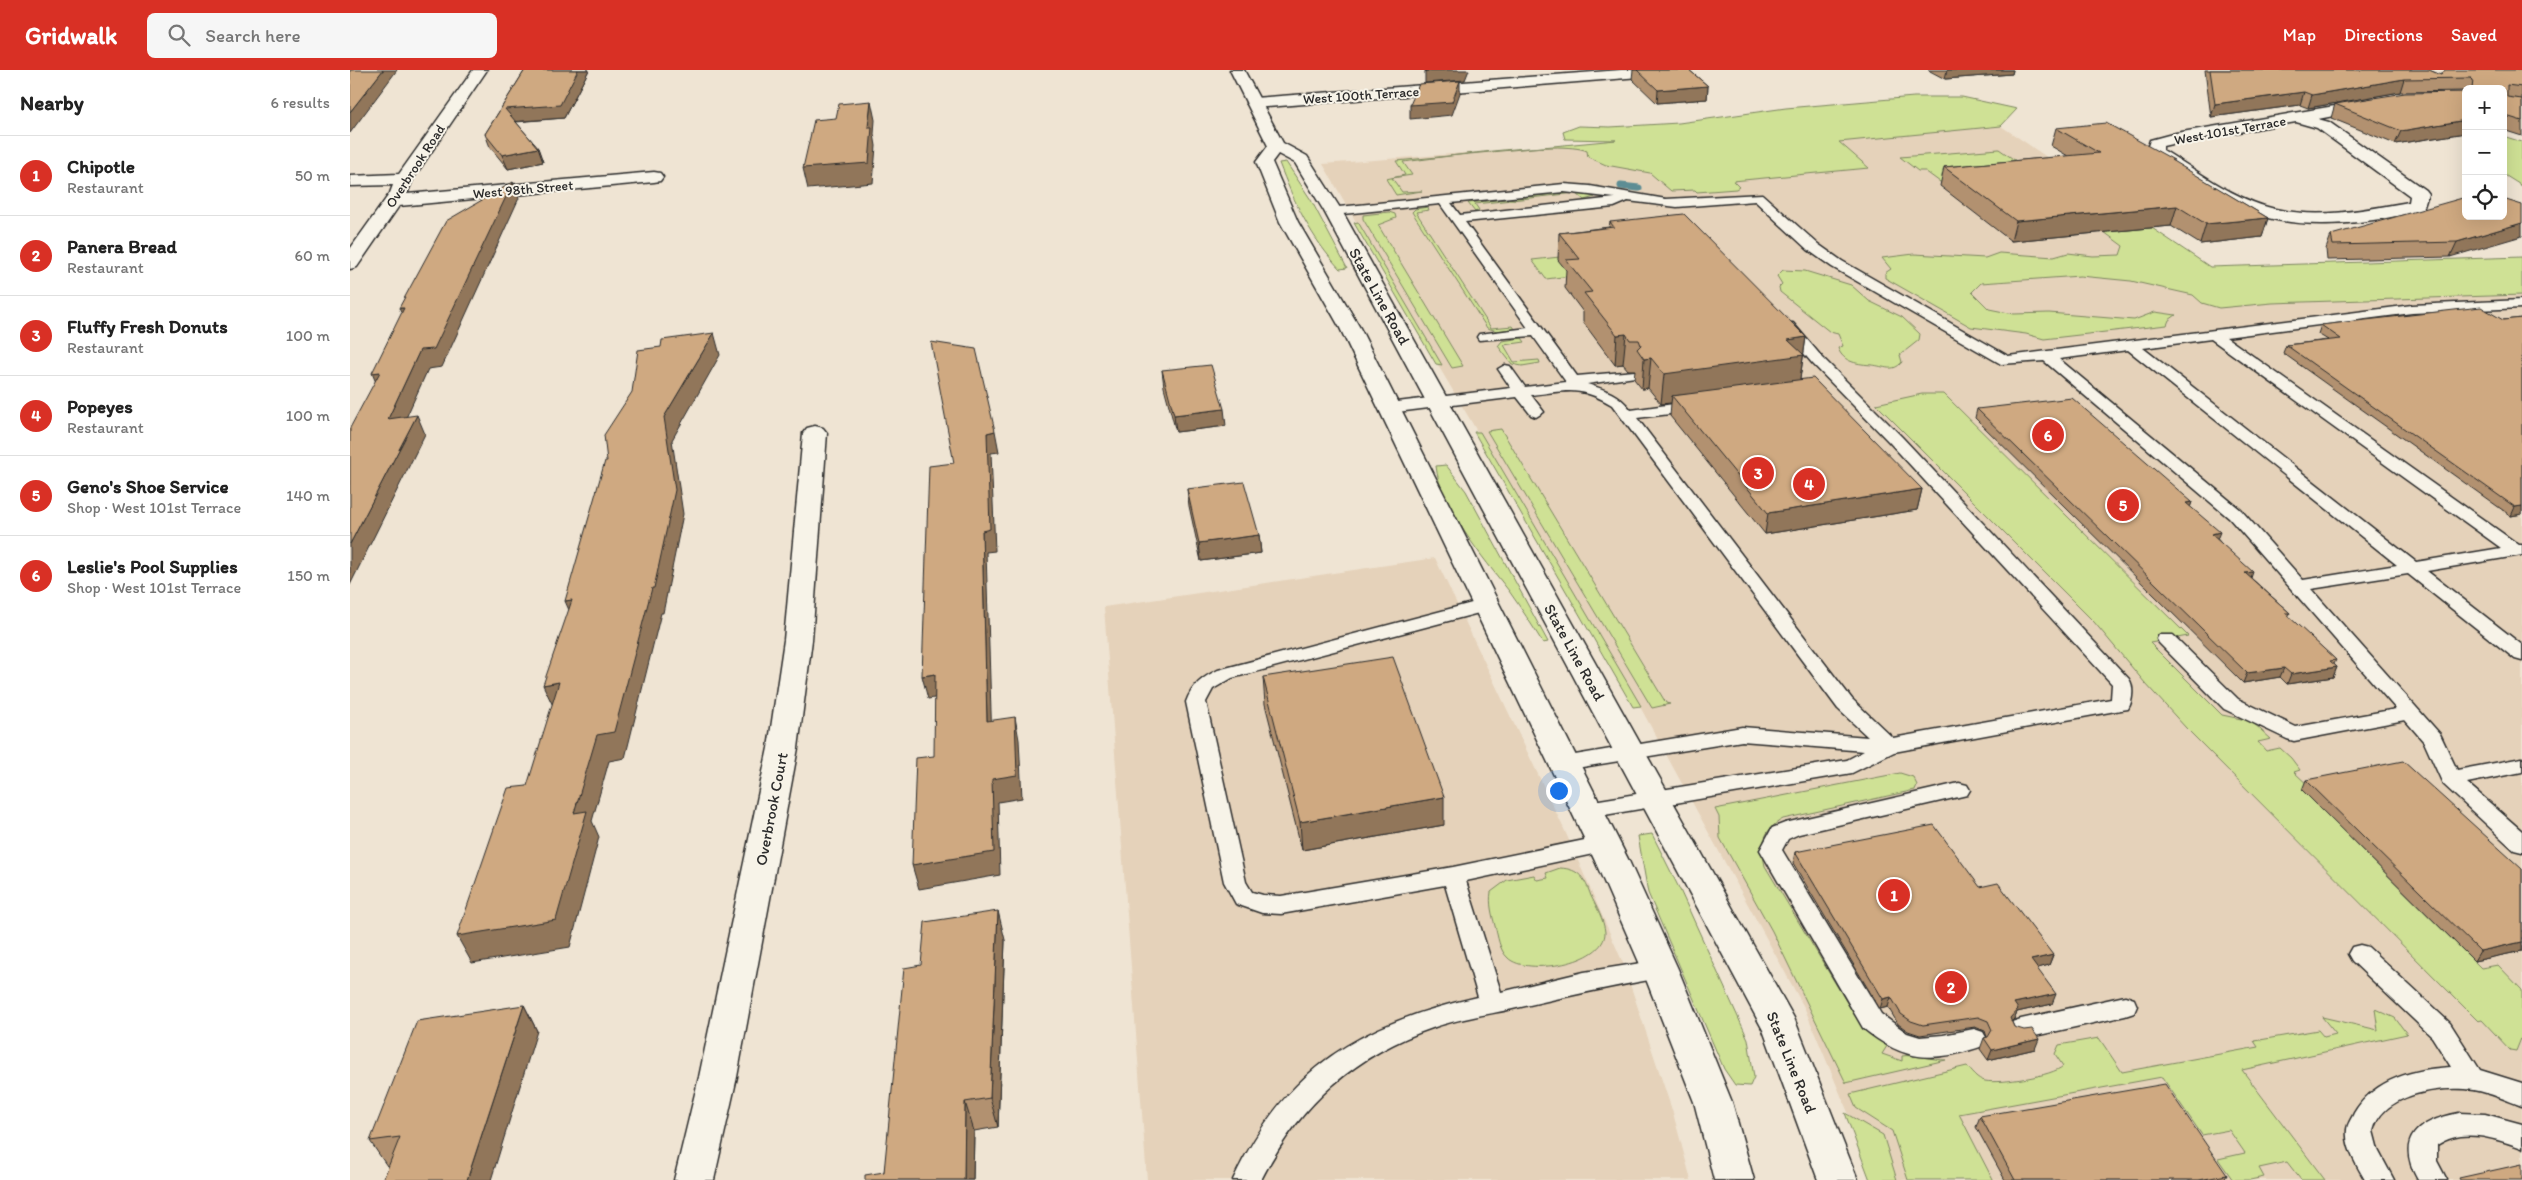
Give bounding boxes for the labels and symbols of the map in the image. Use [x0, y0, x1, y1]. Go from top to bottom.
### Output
street label: West 100th Terrace [1302, 83, 1420, 108]
street label: West 101st Terrace [2173, 112, 2288, 149]
street label: Overbrook Road [382, 121, 449, 211]
street label: West 98th Street [472, 177, 574, 202]
street label: State Line Road [1345, 244, 1414, 348]
pin: 6 [2032, 416, 2064, 454]
pin: 3 [1742, 454, 1774, 492]
pin: 4 [1793, 465, 1825, 503]
pin: 5 [2107, 486, 2139, 524]
street label: State Line Road [1540, 600, 1609, 704]
street label: Overbrook Court [751, 751, 792, 867]
your location [1546, 778, 1572, 804]
pin: 1 [1878, 876, 1910, 914]
pin: 2 [1935, 968, 1967, 1006]
street label: State Line Road [1762, 1009, 1821, 1116]

